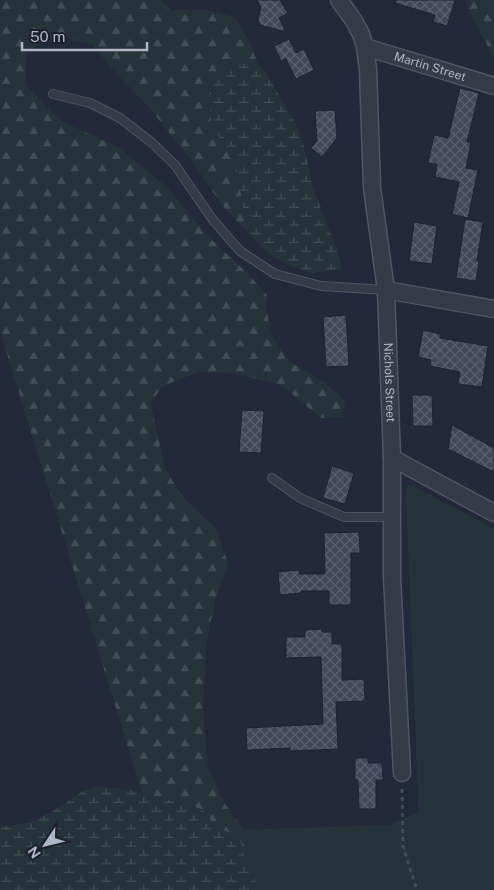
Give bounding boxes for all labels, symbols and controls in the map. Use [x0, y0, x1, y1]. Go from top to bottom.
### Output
scale bar [22, 20, 148, 52]
text: 50 m [30, 28, 65, 45]
street label: Martin Street [392, 49, 468, 84]
street label: Nichols Street [381, 342, 398, 423]
north arrow [20, 820, 70, 870]
text: N [25, 843, 44, 862]

